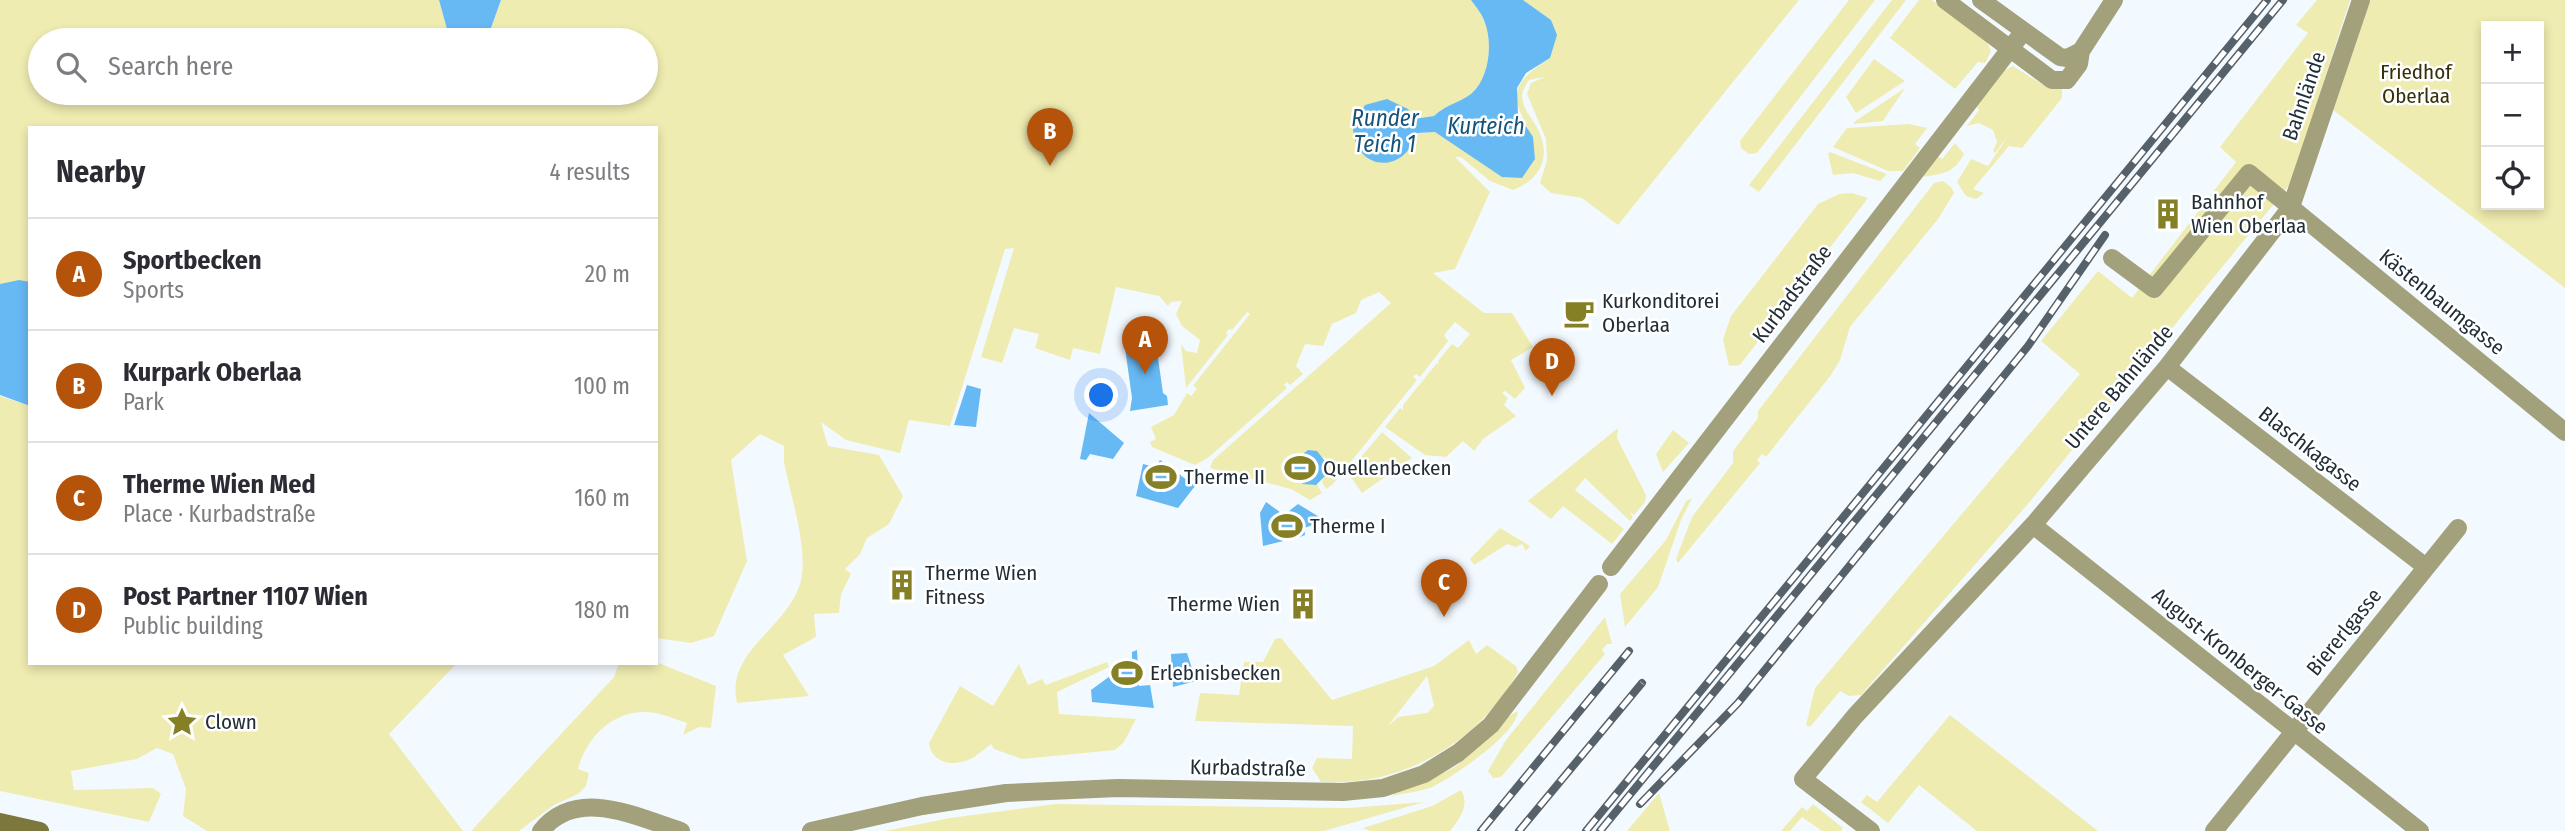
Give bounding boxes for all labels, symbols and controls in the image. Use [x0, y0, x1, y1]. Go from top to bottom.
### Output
map controls [2481, 21, 2544, 210]
button: + [2481, 21, 2544, 84]
search box [28, 28, 658, 105]
icon: search [52, 48, 90, 86]
street label: Bahnlände [2277, 48, 2331, 144]
text: Search here [108, 51, 233, 82]
park label: Friedhof Oberlaa [2380, 59, 2453, 109]
button: − [2481, 84, 2544, 147]
water label: Runder Teich 1 [1351, 104, 1420, 158]
pin: B [1027, 108, 1073, 166]
water label: Kurteich [1447, 112, 1525, 140]
button: locate [2481, 147, 2544, 210]
text: Nearby [56, 154, 145, 190]
text: 4 results [549, 158, 630, 186]
place label: Bahnhof Wien Oberlaa [2191, 189, 2306, 239]
building icon: Bahnhof Wien Oberlaa [2151, 197, 2185, 231]
street label: Kurbadstraße [1747, 240, 1837, 348]
street label: Kästenbaumgasse [2374, 243, 2510, 361]
text: Sportbecken [123, 245, 262, 276]
text: A [73, 260, 85, 288]
text: 20 m [585, 260, 630, 288]
text: Sports [123, 276, 184, 304]
place label: Kurkonditorei Oberlaa [1602, 288, 1720, 338]
cafe icon: Kurkonditorei Oberlaa [1562, 296, 1596, 330]
pin: A [1122, 316, 1168, 374]
street label: Untere Bahnlände [2059, 319, 2179, 455]
pin: D [1529, 338, 1575, 396]
text: Kurpark Oberlaa [123, 357, 302, 388]
text: B [73, 372, 85, 400]
text: 100 m [574, 372, 630, 400]
your location [1084, 378, 1118, 412]
text: Park [123, 388, 164, 416]
street label: Blaschkagasse [2253, 401, 2367, 497]
sports icon: Quellenbecken [1283, 451, 1317, 485]
place label: Quellenbecken [1323, 455, 1452, 481]
sports icon: Therme II [1144, 460, 1178, 494]
place label: Therme II [1184, 464, 1265, 490]
text: Therme Wien Med [123, 469, 316, 500]
text: C [73, 484, 85, 512]
text: 160 m [575, 484, 630, 512]
text: Place · Kurbadstraße [123, 500, 316, 528]
sports icon: Therme I [1270, 509, 1304, 543]
place label: Therme I [1310, 513, 1385, 539]
pin: C [1421, 559, 1467, 617]
place label: Therme Wien Fitness [925, 560, 1037, 610]
building icon: Therme Wien Fitness [885, 568, 919, 602]
text: Post Partner 1107 Wien [123, 581, 368, 612]
street label: August-Kronberger-Gasse [2147, 582, 2333, 740]
street label: Biererlgasse [2301, 583, 2387, 681]
building icon: Therme Wien [1286, 587, 1320, 621]
place label: Therme Wien [1168, 591, 1280, 617]
text: D [72, 596, 86, 624]
text: 180 m [574, 596, 630, 624]
text: Public building [123, 612, 263, 640]
sports icon: Erlebnisbecken [1110, 656, 1144, 690]
place label: Erlebnisbecken [1150, 660, 1281, 686]
place icon: Clown [165, 705, 199, 739]
place label: Clown [205, 709, 257, 735]
street label: Kurbadstraße [1190, 754, 1306, 782]

